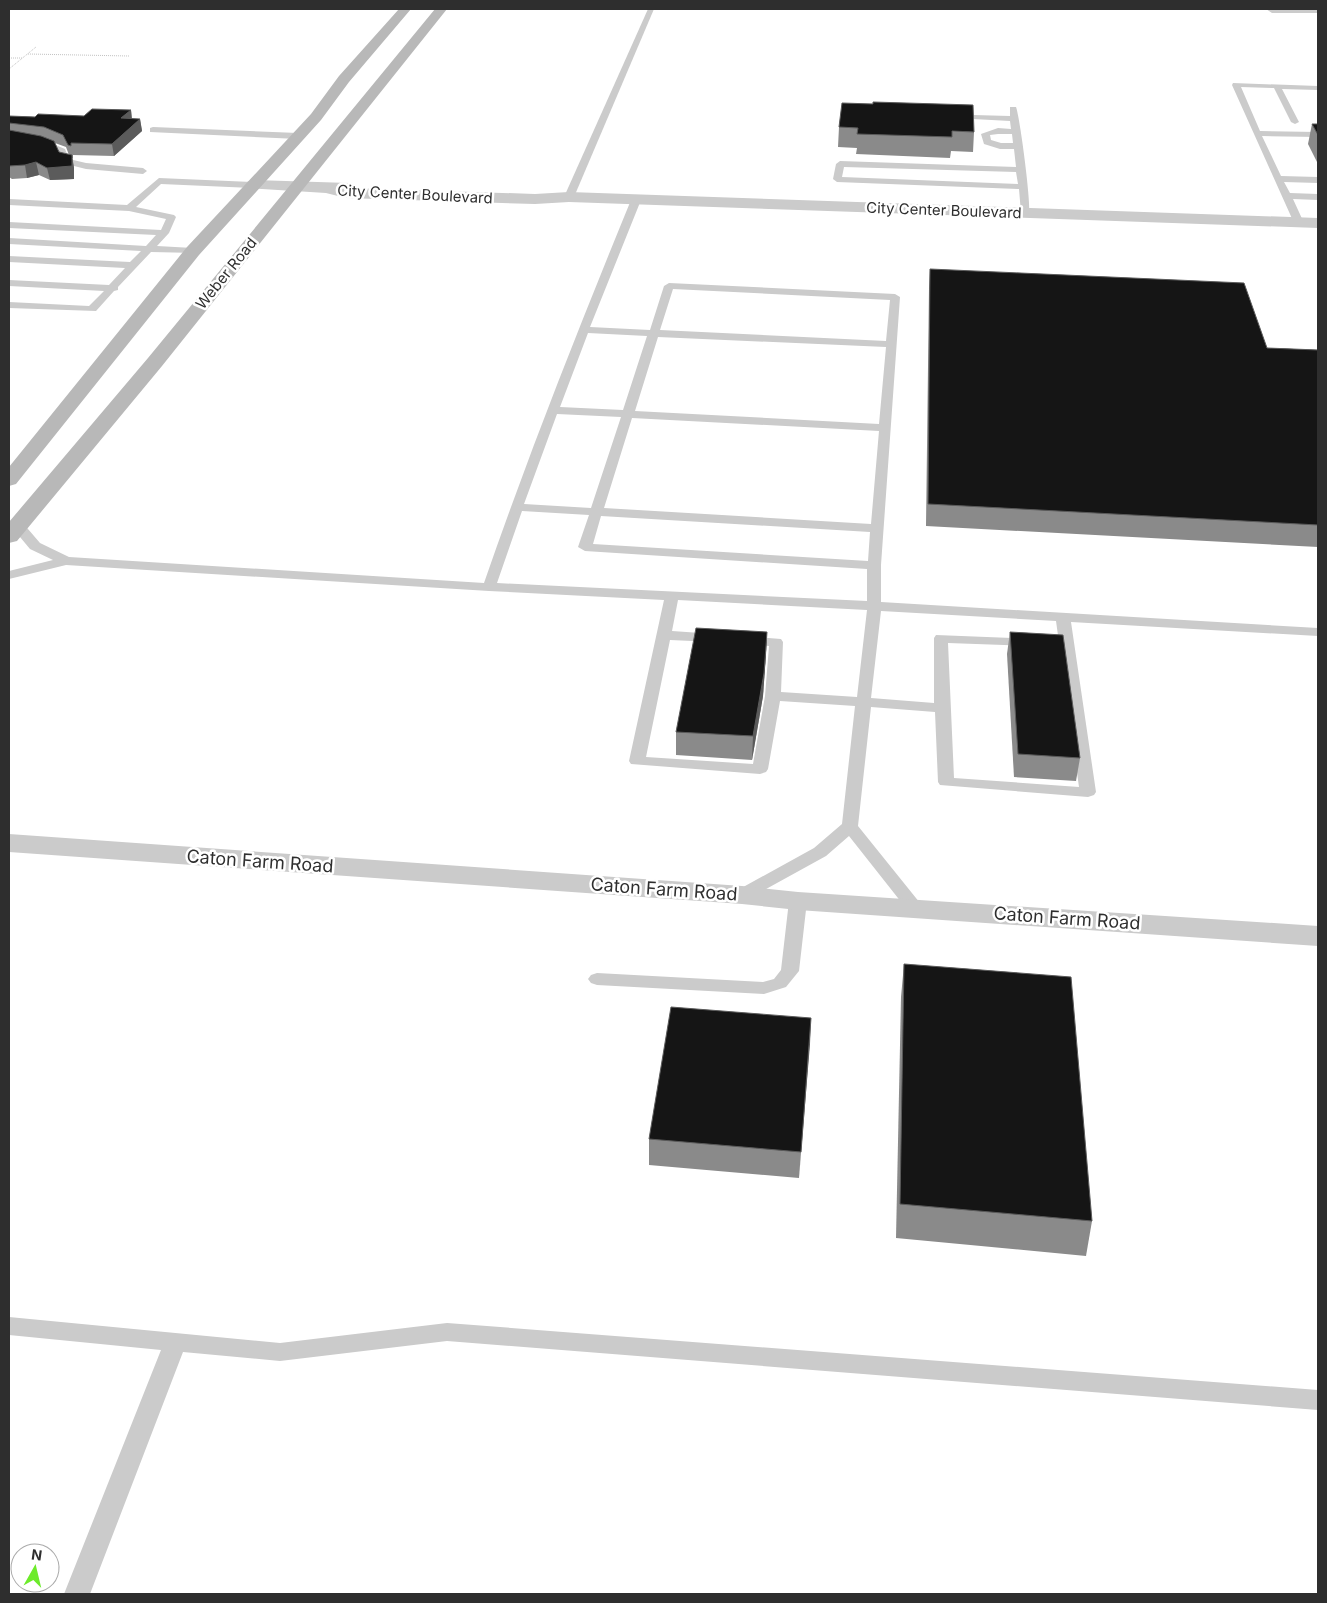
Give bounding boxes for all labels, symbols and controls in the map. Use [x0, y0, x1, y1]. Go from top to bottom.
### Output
street label: City Center Boulevard [337, 180, 493, 208]
street label: City Center Boulevard [866, 198, 1022, 222]
street label: Weber Road [191, 233, 261, 313]
street label: Caton Farm Road [186, 845, 334, 877]
street label: Caton Farm Road [590, 873, 738, 905]
street label: Caton Farm Road [993, 902, 1141, 934]
north arrow [10, 1543, 60, 1593]
text: N [30, 1545, 43, 1564]

